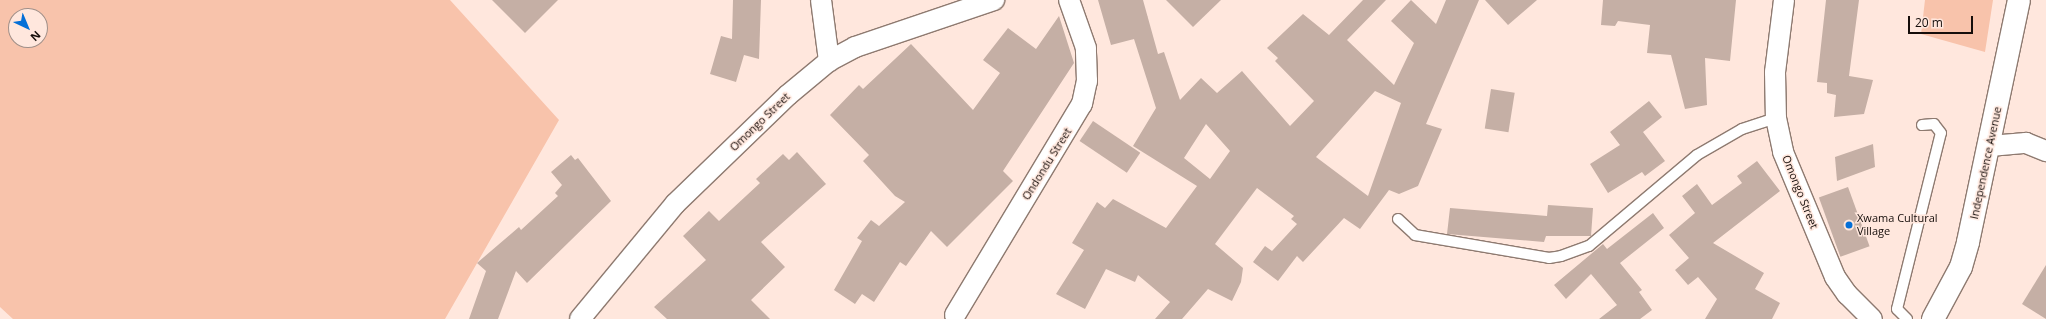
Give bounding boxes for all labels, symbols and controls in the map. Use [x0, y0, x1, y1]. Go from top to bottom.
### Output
north arrow [8, 8, 48, 48]
scale bar [1910, 8, 1975, 34]
text: 20 m [1915, 14, 1943, 31]
text: N [28, 28, 44, 45]
street label: Omongo Street [727, 90, 793, 154]
street label: Independence Avenue [1968, 106, 2004, 220]
street label: Ondondu Street [1020, 126, 1074, 202]
street label: Omongo Street [1779, 153, 1821, 231]
place label: Xwama Cultural Village [1857, 212, 1938, 238]
marker: Xwama Cultural Village [1844, 220, 1854, 230]

